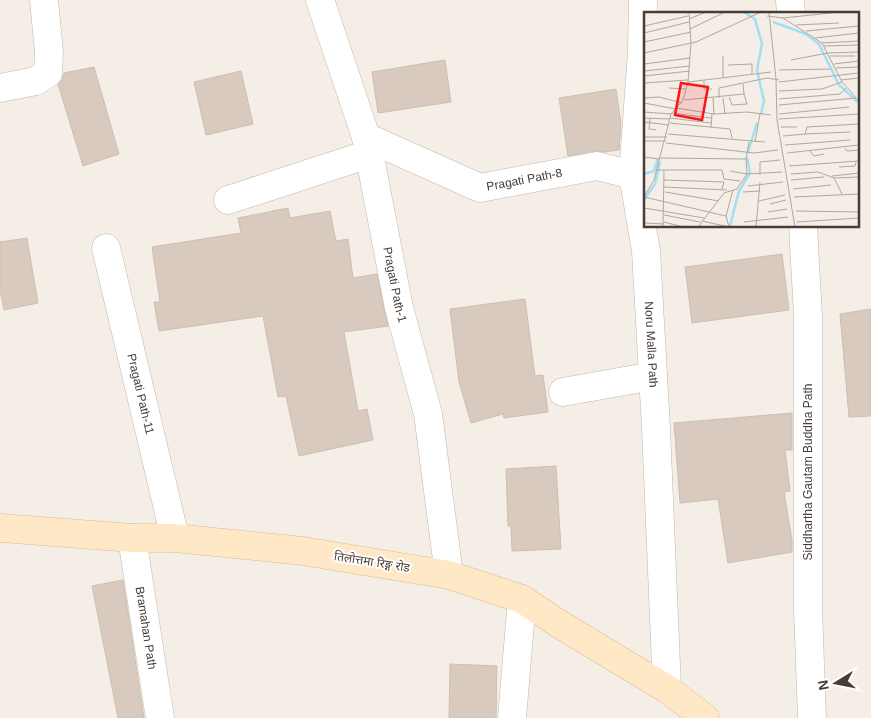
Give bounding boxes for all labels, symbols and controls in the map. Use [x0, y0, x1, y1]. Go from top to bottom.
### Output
inset map [644, 12, 858, 228]
street label: Pragati Path-8 [485, 166, 564, 194]
street label: Pragati Path-1 [380, 246, 410, 324]
street label: Noru Malla Path [642, 301, 661, 388]
street label: Pragati Path-11 [124, 352, 157, 436]
street label: Siddhartha Gautam Buddha Path [801, 384, 815, 560]
street label: तिलोत्तमा रिङ्ग रोड [333, 548, 412, 575]
street label: Bramahan Path [133, 586, 159, 670]
north arrow [811, 658, 861, 708]
text: N [814, 679, 832, 692]

